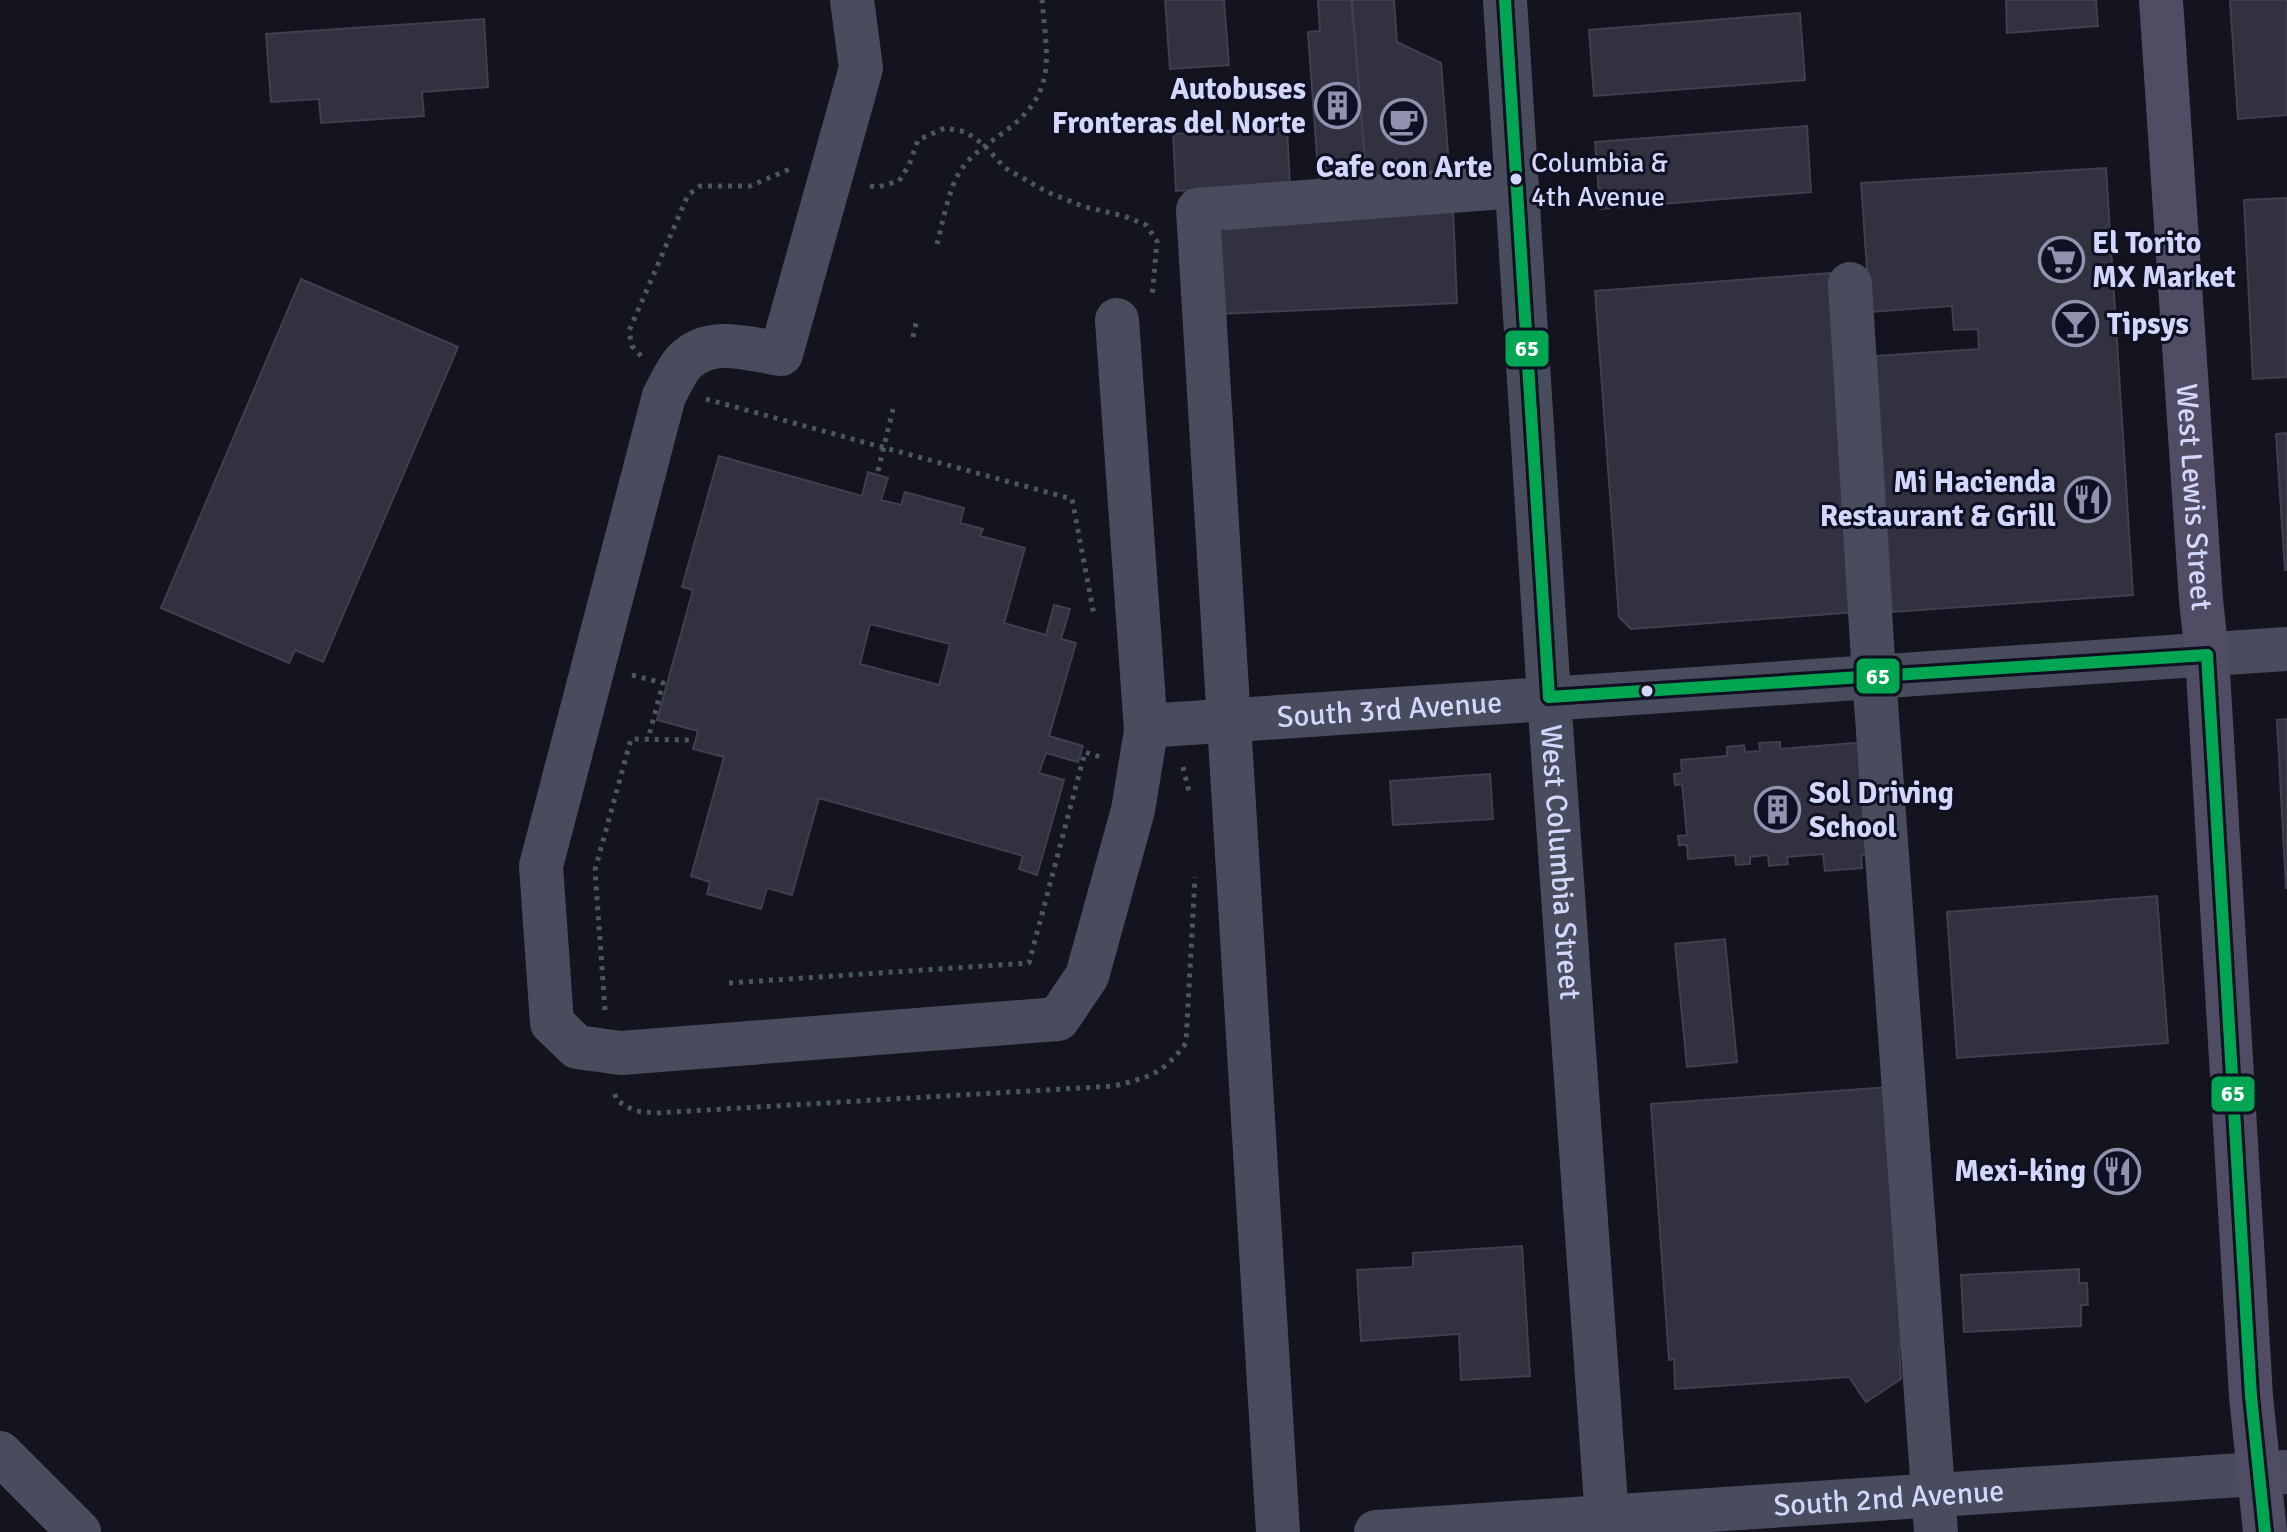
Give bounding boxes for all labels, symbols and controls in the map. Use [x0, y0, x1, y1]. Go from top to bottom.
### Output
place label: Autobuses Fronteras del Norte [1052, 71, 1306, 142]
building icon: Autobuses Fronteras del Norte [1313, 82, 1361, 130]
cafe icon: Cafe con Arte [1380, 97, 1428, 145]
place label: Columbia & 4th Avenue [1531, 146, 1668, 214]
place label: Cafe con Arte [1316, 149, 1492, 186]
marker: Columbia & 4th Avenue [1508, 171, 1524, 187]
place label: El Torito MX Market [2092, 225, 2236, 296]
supermarket icon: El Torito MX Market [2037, 236, 2085, 284]
bar icon: Tipsys [2052, 300, 2100, 348]
place label: Tipsys [2107, 306, 2189, 343]
line badge: 65 [1504, 329, 1550, 368]
text: 65 [1515, 335, 1539, 362]
street label: West Lewis Street [2168, 382, 2221, 612]
place label: Mi Hacienda Restaurant & Grill [1820, 464, 2056, 535]
restaurant icon: Mi Hacienda Restaurant & Grill [2063, 475, 2111, 523]
line badge: 65 [1855, 657, 1901, 695]
text: 65 [1866, 663, 1890, 690]
unlabelled marker [1639, 683, 1655, 699]
street label: South 3rd Avenue [1276, 684, 1503, 736]
street label: West Columbia Street [1532, 723, 1589, 1001]
place label: Sol Driving School [1809, 775, 1954, 846]
building icon: Sol Driving School [1754, 786, 1802, 834]
line badge: 65 [2210, 1075, 2256, 1113]
text: 65 [2221, 1080, 2245, 1107]
restaurant icon: Mexi-king [2093, 1147, 2141, 1195]
place label: Mexi-king [1954, 1153, 2086, 1190]
street label: South 2nd Avenue [1772, 1472, 2005, 1524]

